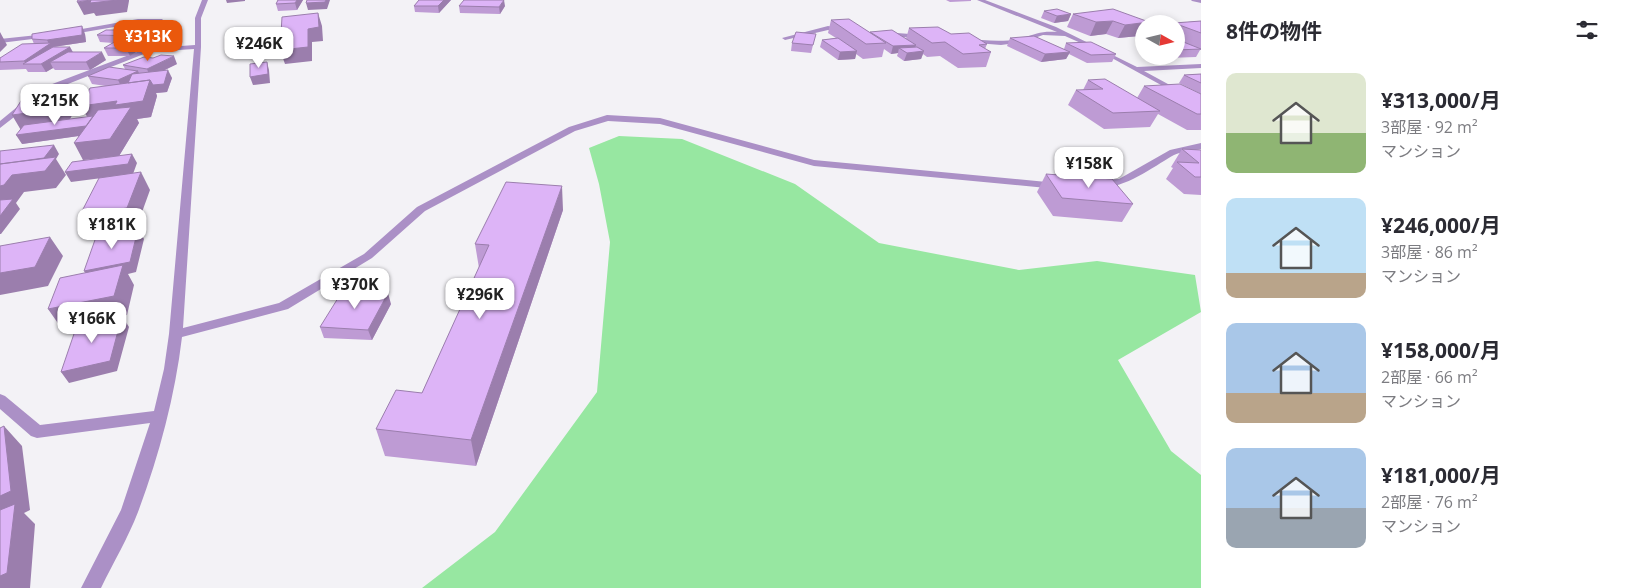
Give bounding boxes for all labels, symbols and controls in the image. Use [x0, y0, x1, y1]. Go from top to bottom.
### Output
north arrow [1135, 15, 1185, 65]
map controls [1135, 15, 1185, 65]
icon: filters [1573, 16, 1601, 44]
text: 8件の物件 [1226, 17, 1322, 45]
pin: ¥313K [113, 20, 183, 62]
text: ¥313K [124, 25, 172, 47]
pin: ¥246K [224, 27, 294, 69]
text: ¥246K [235, 32, 283, 54]
pin: ¥215K [20, 84, 90, 126]
text: ¥313,000/月 [1381, 86, 1501, 114]
text: ¥215K [31, 89, 79, 111]
icon: home [1266, 93, 1326, 153]
text: 3部屋 · 92 m² [1381, 116, 1478, 138]
text: マンション [1381, 140, 1461, 162]
pin: ¥158K [1054, 146, 1124, 189]
text: ¥158K [1065, 152, 1113, 174]
pin: ¥181K [77, 208, 147, 250]
text: ¥246,000/月 [1381, 211, 1501, 239]
text: ¥181K [88, 213, 136, 235]
icon: home [1266, 218, 1326, 278]
text: 3部屋 · 86 m² [1381, 241, 1478, 263]
text: マンション [1381, 265, 1461, 287]
pin: ¥370K [320, 268, 390, 310]
text: ¥370K [331, 273, 379, 295]
pin: ¥296K [445, 278, 515, 320]
text: ¥296K [456, 283, 504, 305]
pin: ¥166K [57, 302, 127, 344]
text: ¥166K [68, 307, 116, 329]
text: ¥158,000/月 [1381, 336, 1501, 364]
icon: home [1266, 343, 1326, 403]
text: 2部屋 · 66 m² [1381, 366, 1478, 388]
text: マンション [1381, 390, 1461, 412]
text: ¥181,000/月 [1381, 461, 1501, 489]
icon: home [1266, 468, 1326, 528]
text: 2部屋 · 76 m² [1381, 491, 1478, 513]
text: マンション [1381, 515, 1461, 537]

